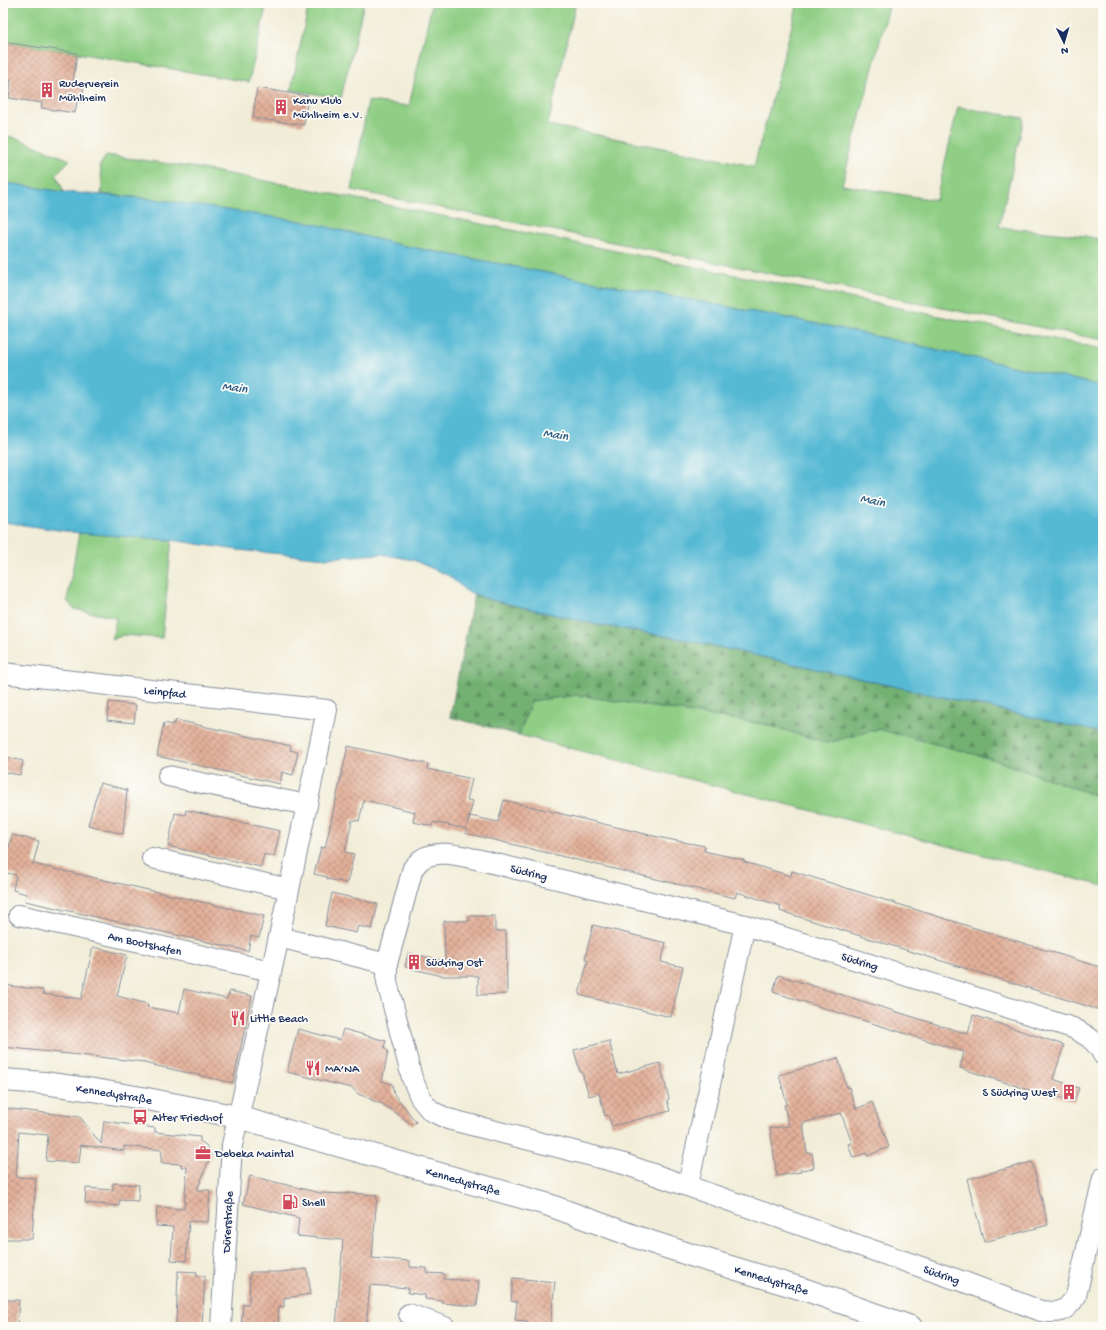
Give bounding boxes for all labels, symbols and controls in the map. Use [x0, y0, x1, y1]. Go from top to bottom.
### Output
north arrow [1044, 22, 1084, 62]
text: N [1061, 44, 1069, 56]
place label: Ruderverein Mühlheim [59, 78, 119, 106]
building icon: Ruderverein Mühlheim [38, 81, 56, 99]
place label: Kanu Klub Mühlheim e.V. [293, 95, 363, 123]
building icon: Kanu Klub Mühlheim e.V. [272, 98, 290, 116]
water label: Main [221, 379, 249, 398]
water label: Main [542, 426, 570, 445]
water label: Main [859, 491, 887, 512]
street label: Leinpfad [143, 684, 187, 703]
street label: Südring [509, 863, 549, 885]
street label: Am Bootshafen [106, 930, 183, 960]
street label: Südring [839, 951, 880, 975]
building icon: Südring Ost [405, 953, 423, 971]
place label: Südring Ost [426, 957, 484, 971]
restaurant icon: Little Beach [229, 1009, 247, 1027]
place label: Little Beach [250, 1013, 309, 1027]
restaurant icon: MA’NA [304, 1059, 322, 1077]
place label: MA’NA [325, 1063, 360, 1077]
street label: Kennedystraße [75, 1083, 154, 1109]
building icon: S Südring West [1060, 1083, 1078, 1101]
place label: S Südring West [982, 1087, 1058, 1101]
bus stop icon: Alter Friedhof [131, 1108, 149, 1126]
place label: Alter Friedhof [152, 1112, 224, 1126]
office icon: Debeka Maintal [194, 1144, 212, 1162]
place label: Debeka Maintal [214, 1148, 294, 1162]
street label: Kennedystraße [424, 1165, 502, 1200]
street label: Dürerstraße [220, 1190, 238, 1254]
fuel station icon: Shell [281, 1193, 299, 1211]
place label: Shell [302, 1197, 326, 1211]
street label: Südring [921, 1263, 961, 1289]
street label: Kennedystraße [732, 1264, 811, 1300]

